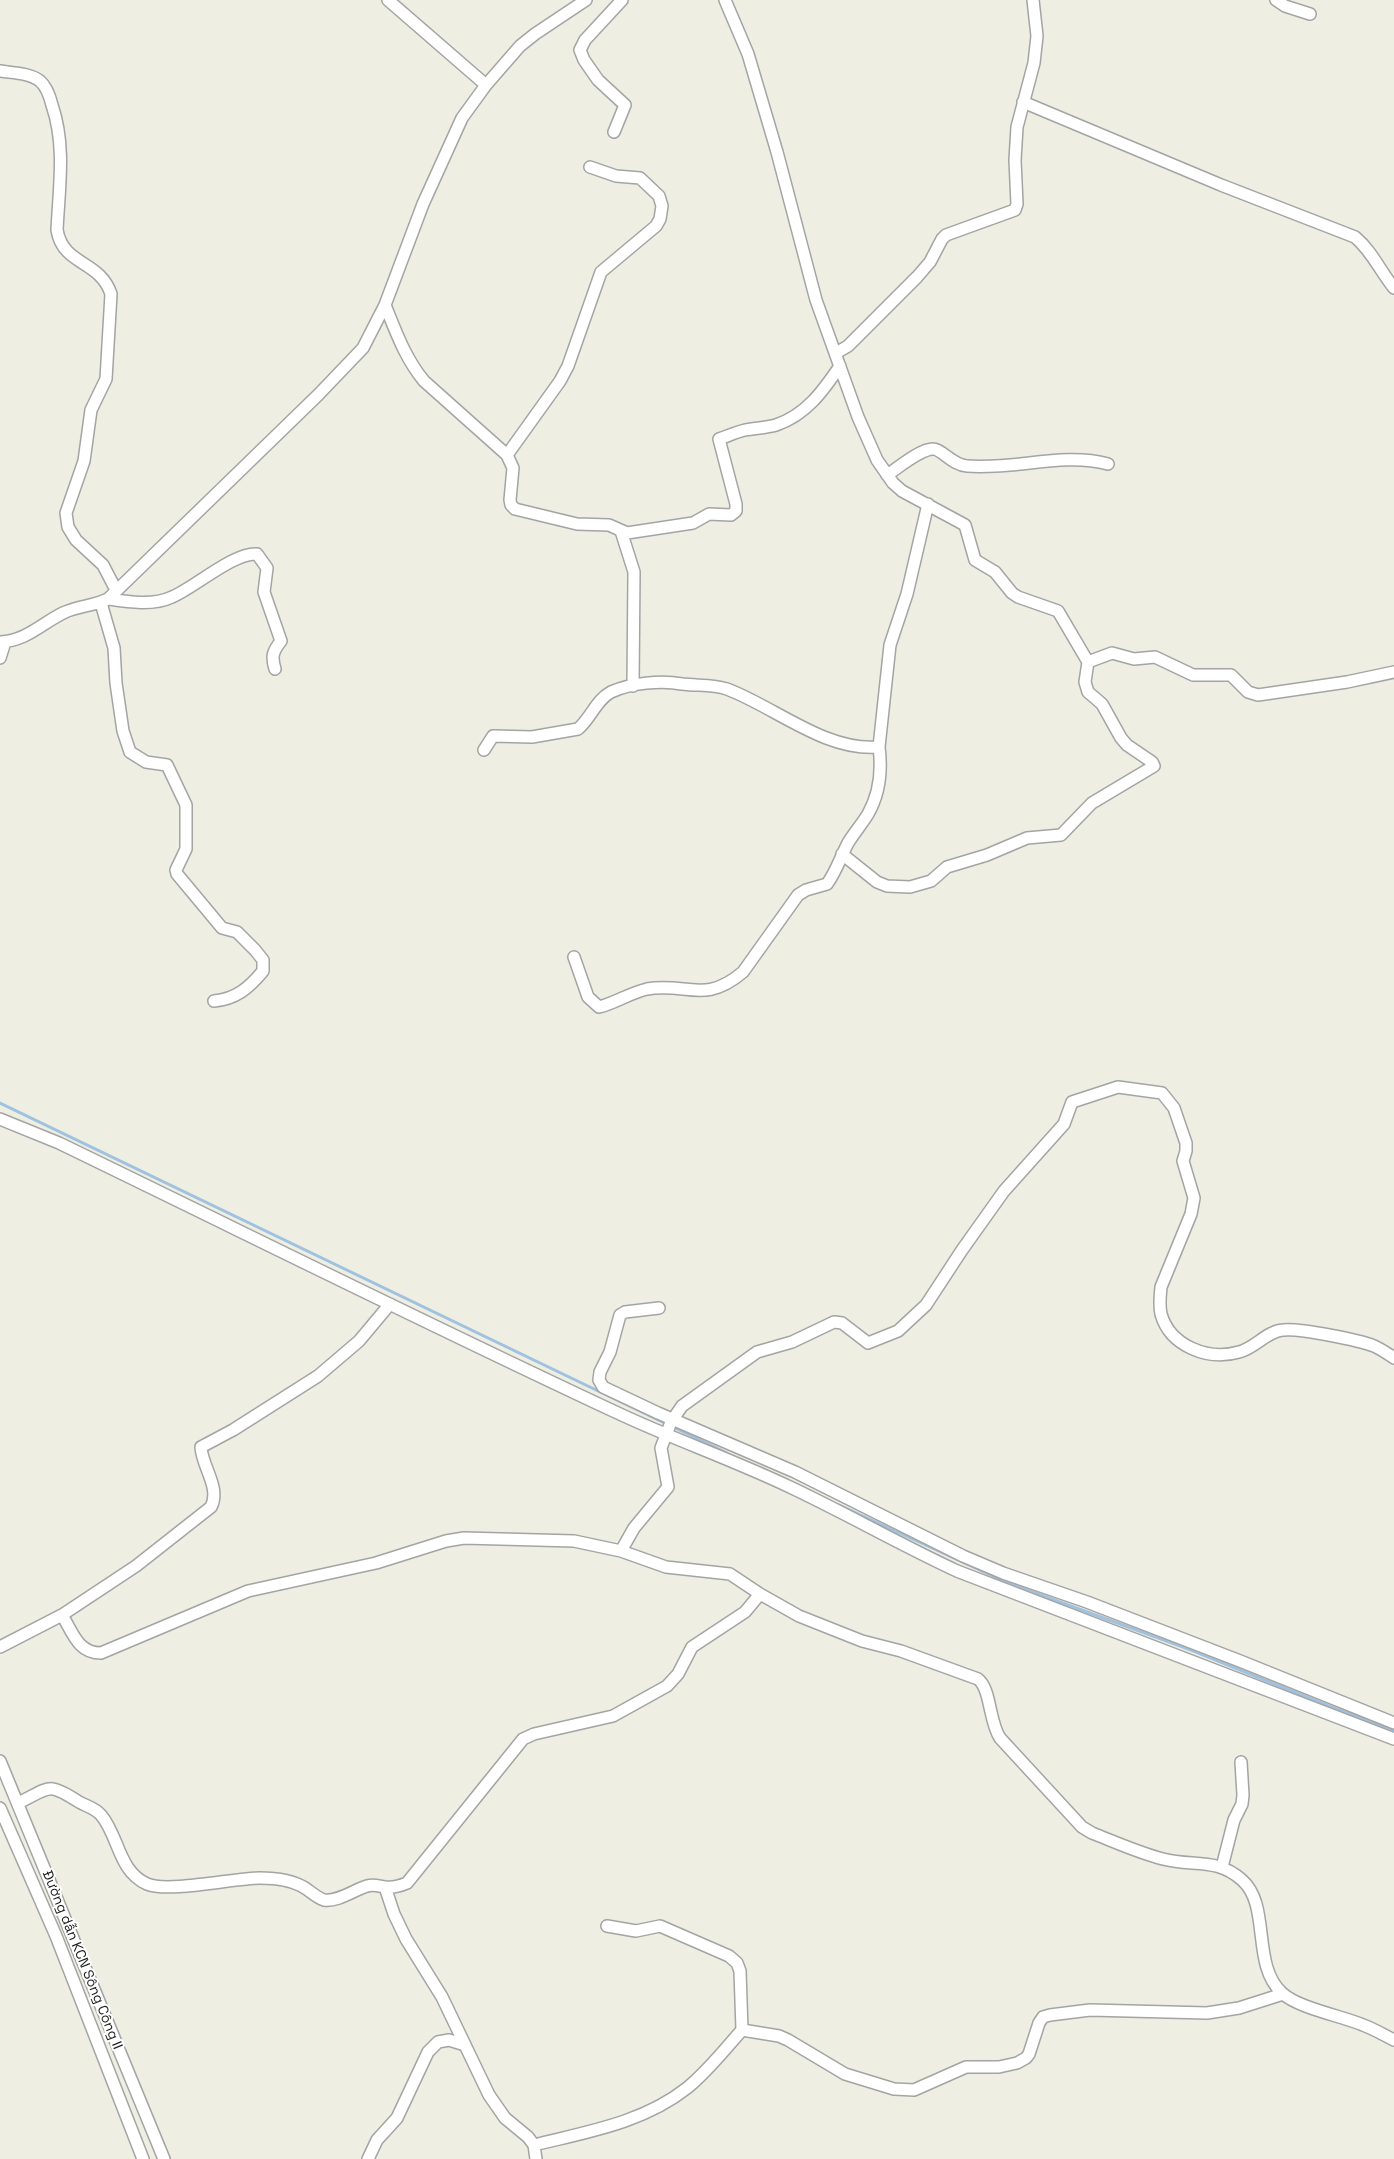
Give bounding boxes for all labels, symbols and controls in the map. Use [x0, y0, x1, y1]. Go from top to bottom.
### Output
street label: Đường dẫn KCN Sông Công II [38, 1868, 126, 2052]

